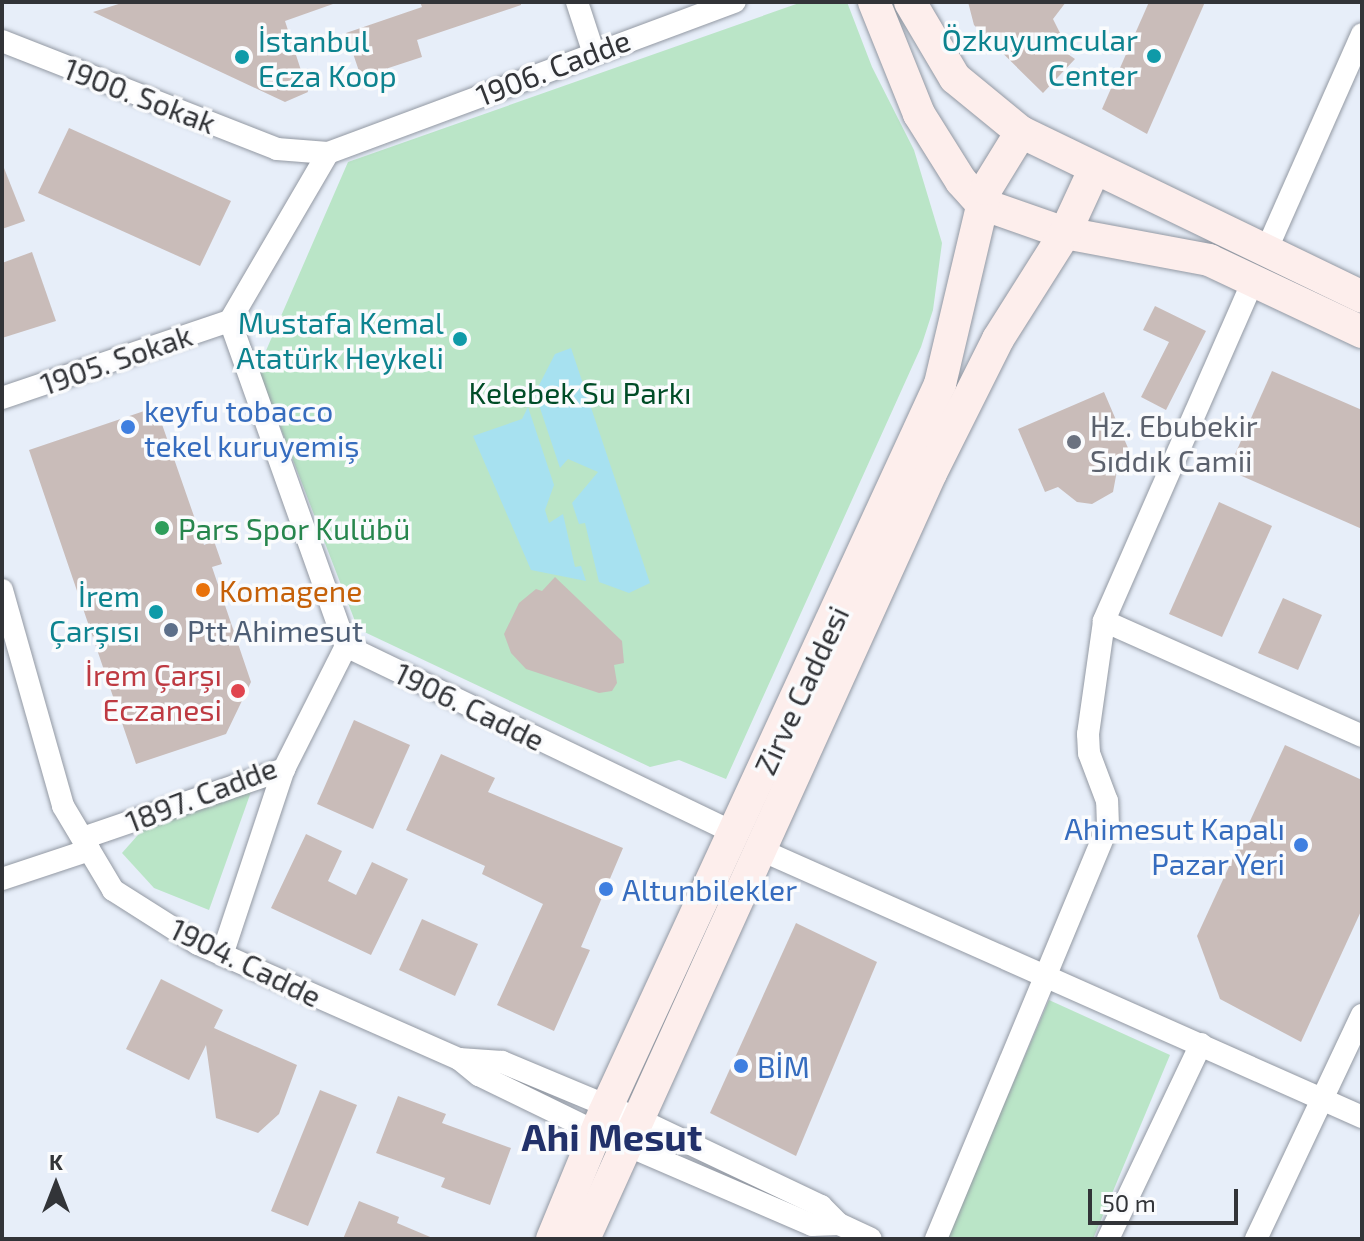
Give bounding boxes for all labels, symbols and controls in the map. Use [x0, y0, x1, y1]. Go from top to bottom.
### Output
street label: 1906. Cadde [471, 21, 635, 113]
place label: Özkuyumcular Center [942, 21, 1138, 92]
place label: İstanbul Ecza Koop [258, 22, 397, 92]
marker: Özkuyumcular Center [1145, 47, 1163, 65]
marker: İstanbul Ecza Koop [233, 48, 251, 66]
street label: 1900. Sokak [59, 50, 221, 140]
place label: Mustafa Kemal Atatürk Heykeli [236, 304, 444, 374]
street label: 1905. Sokak [36, 316, 196, 402]
marker: Mustafa Kemal Atatürk Heykeli [451, 330, 469, 348]
park label: Kelebek Su Parkı [468, 374, 692, 410]
place label: keyfu tobacco tekel kuruyemiş [144, 392, 360, 462]
place label: Hz. Ebubekir Sıddık Camii [1090, 407, 1258, 478]
marker: keyfu tobacco tekel kuruyemiş [119, 418, 137, 436]
marker: Hz. Ebubekir Sıddık Camii [1065, 433, 1083, 451]
place label: Pars Spor Kulübü [178, 510, 411, 546]
marker: Pars Spor Kulübü [153, 519, 171, 537]
place label: Komagene [219, 572, 362, 608]
place label: İrem Çarşısı [49, 577, 140, 648]
marker: Komagene [194, 581, 212, 599]
street label: Zirve Caddesi [746, 600, 856, 780]
marker: İrem Çarşısı [147, 603, 165, 621]
place label: Ptt Ahimesut [187, 612, 364, 648]
marker: Ptt Ahimesut [162, 621, 180, 639]
street label: 1906. Cadde [389, 654, 551, 758]
place label: İrem Çarşı Eczanesi [85, 656, 222, 726]
marker: İrem Çarşı Eczanesi [229, 682, 247, 700]
street label: 1897. Cadde [120, 749, 282, 839]
place label: Ahimesut Kapalı Pazar Yeri [1064, 810, 1285, 880]
marker: Ahimesut Kapalı Pazar Yeri [1292, 836, 1310, 854]
place label: Altunbilekler [622, 871, 797, 907]
marker: Altunbilekler [597, 880, 615, 898]
street label: 1904. Cadde [165, 910, 327, 1014]
place label: BİM [757, 1048, 810, 1084]
marker: BİM [732, 1057, 750, 1075]
district label: Ahi Mesut [522, 1114, 702, 1160]
north arrow [16, 1145, 96, 1225]
text: K [49, 1148, 63, 1174]
scale bar [1092, 1173, 1242, 1223]
text: 50 m [1102, 1188, 1156, 1217]

